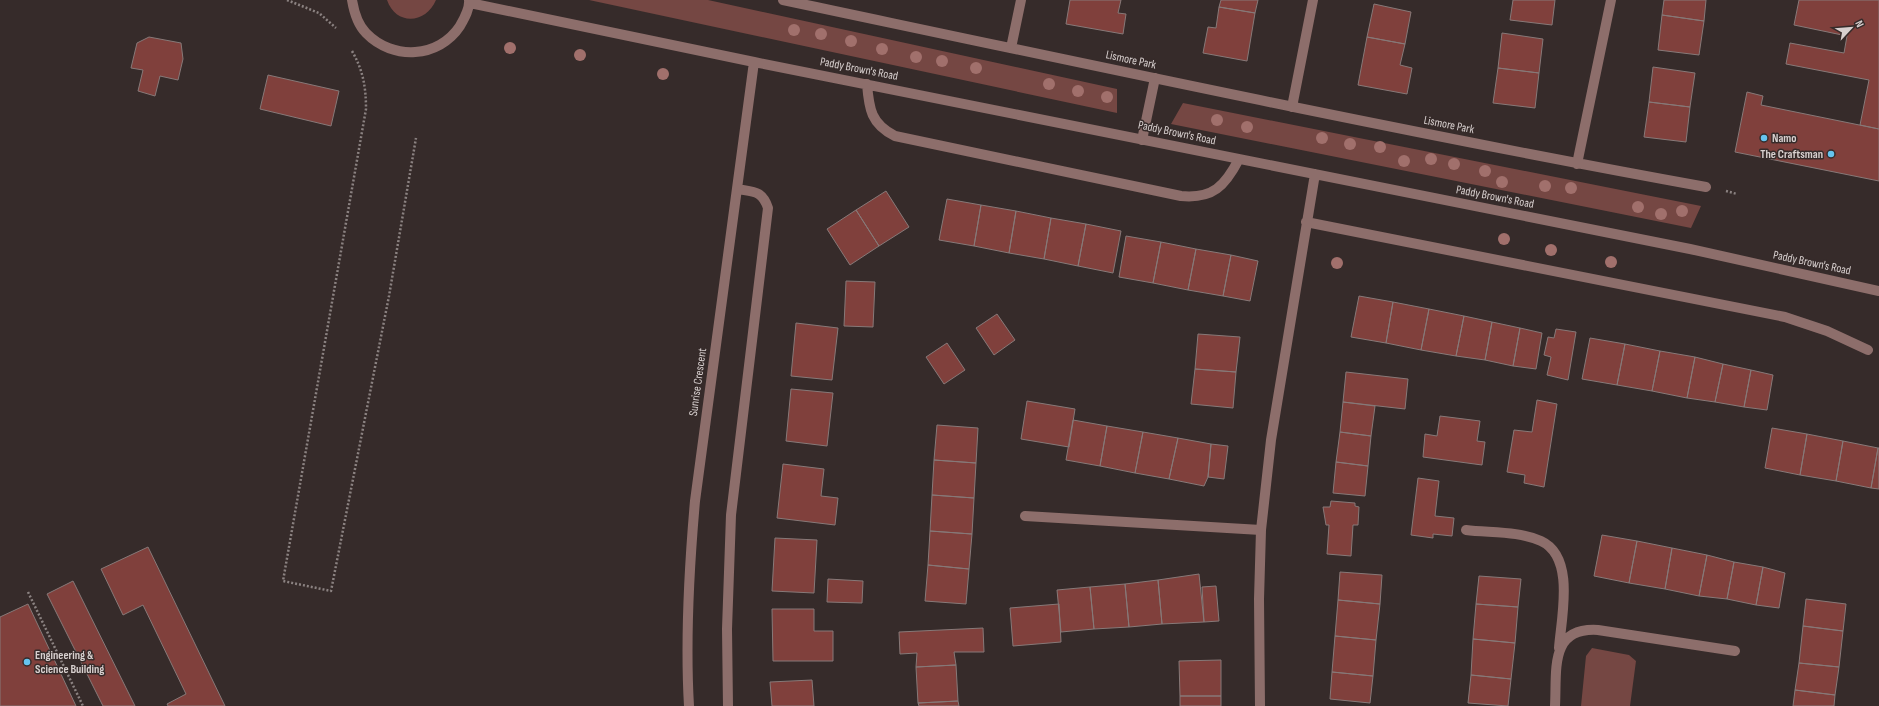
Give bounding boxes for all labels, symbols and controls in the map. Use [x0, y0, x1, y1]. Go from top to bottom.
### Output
north arrow [1831, 8, 1871, 48]
text: N [1852, 18, 1867, 29]
street label: Lismore Park [1104, 47, 1158, 73]
street label: Paddy Brown's Road [819, 54, 899, 84]
street label: Lismore Park [1422, 113, 1476, 137]
street label: Paddy Brown's Road [1137, 117, 1217, 149]
place label: Namo [1772, 131, 1797, 146]
marker: Namo [1759, 133, 1769, 143]
place label: The Craftsman [1760, 147, 1823, 162]
marker: The Craftsman [1826, 149, 1836, 159]
street label: Paddy Brown's Road [1455, 182, 1535, 212]
street label: Paddy Brown's Road [1772, 247, 1852, 279]
street label: Sunrise Crescent [686, 347, 710, 417]
place label: Engineering & Science Building [35, 648, 104, 677]
marker: Engineering & Science Building [22, 657, 32, 667]

